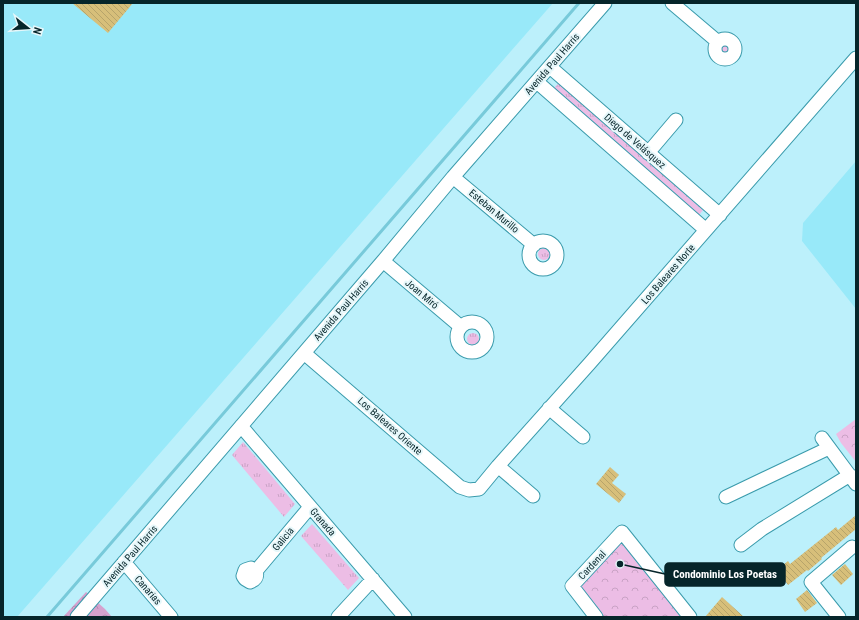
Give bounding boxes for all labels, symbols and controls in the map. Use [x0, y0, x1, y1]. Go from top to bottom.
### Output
north arrow [8, 8, 48, 48]
text: N [30, 26, 44, 36]
street label: Avenida Paul Harris [523, 31, 582, 97]
street label: Diego de Velásquez [602, 111, 668, 171]
street label: Esteban Murillo [467, 187, 521, 235]
street label: Los Baleares Norte [639, 242, 697, 306]
street label: Avenida Paul Harris [312, 277, 371, 343]
street label: Joan Miró [403, 277, 441, 311]
street label: Los Baleares Oriente [356, 395, 425, 457]
street label: Granada [308, 506, 338, 538]
street label: Avenida Paul Harris [101, 523, 160, 589]
street label: Galicia [270, 525, 296, 553]
street label: Cardenal [576, 548, 608, 582]
callout: Condominio Los Poetas [665, 563, 785, 586]
text: Condominio Los Poetas [673, 568, 777, 581]
street label: Canarias [132, 573, 164, 607]

